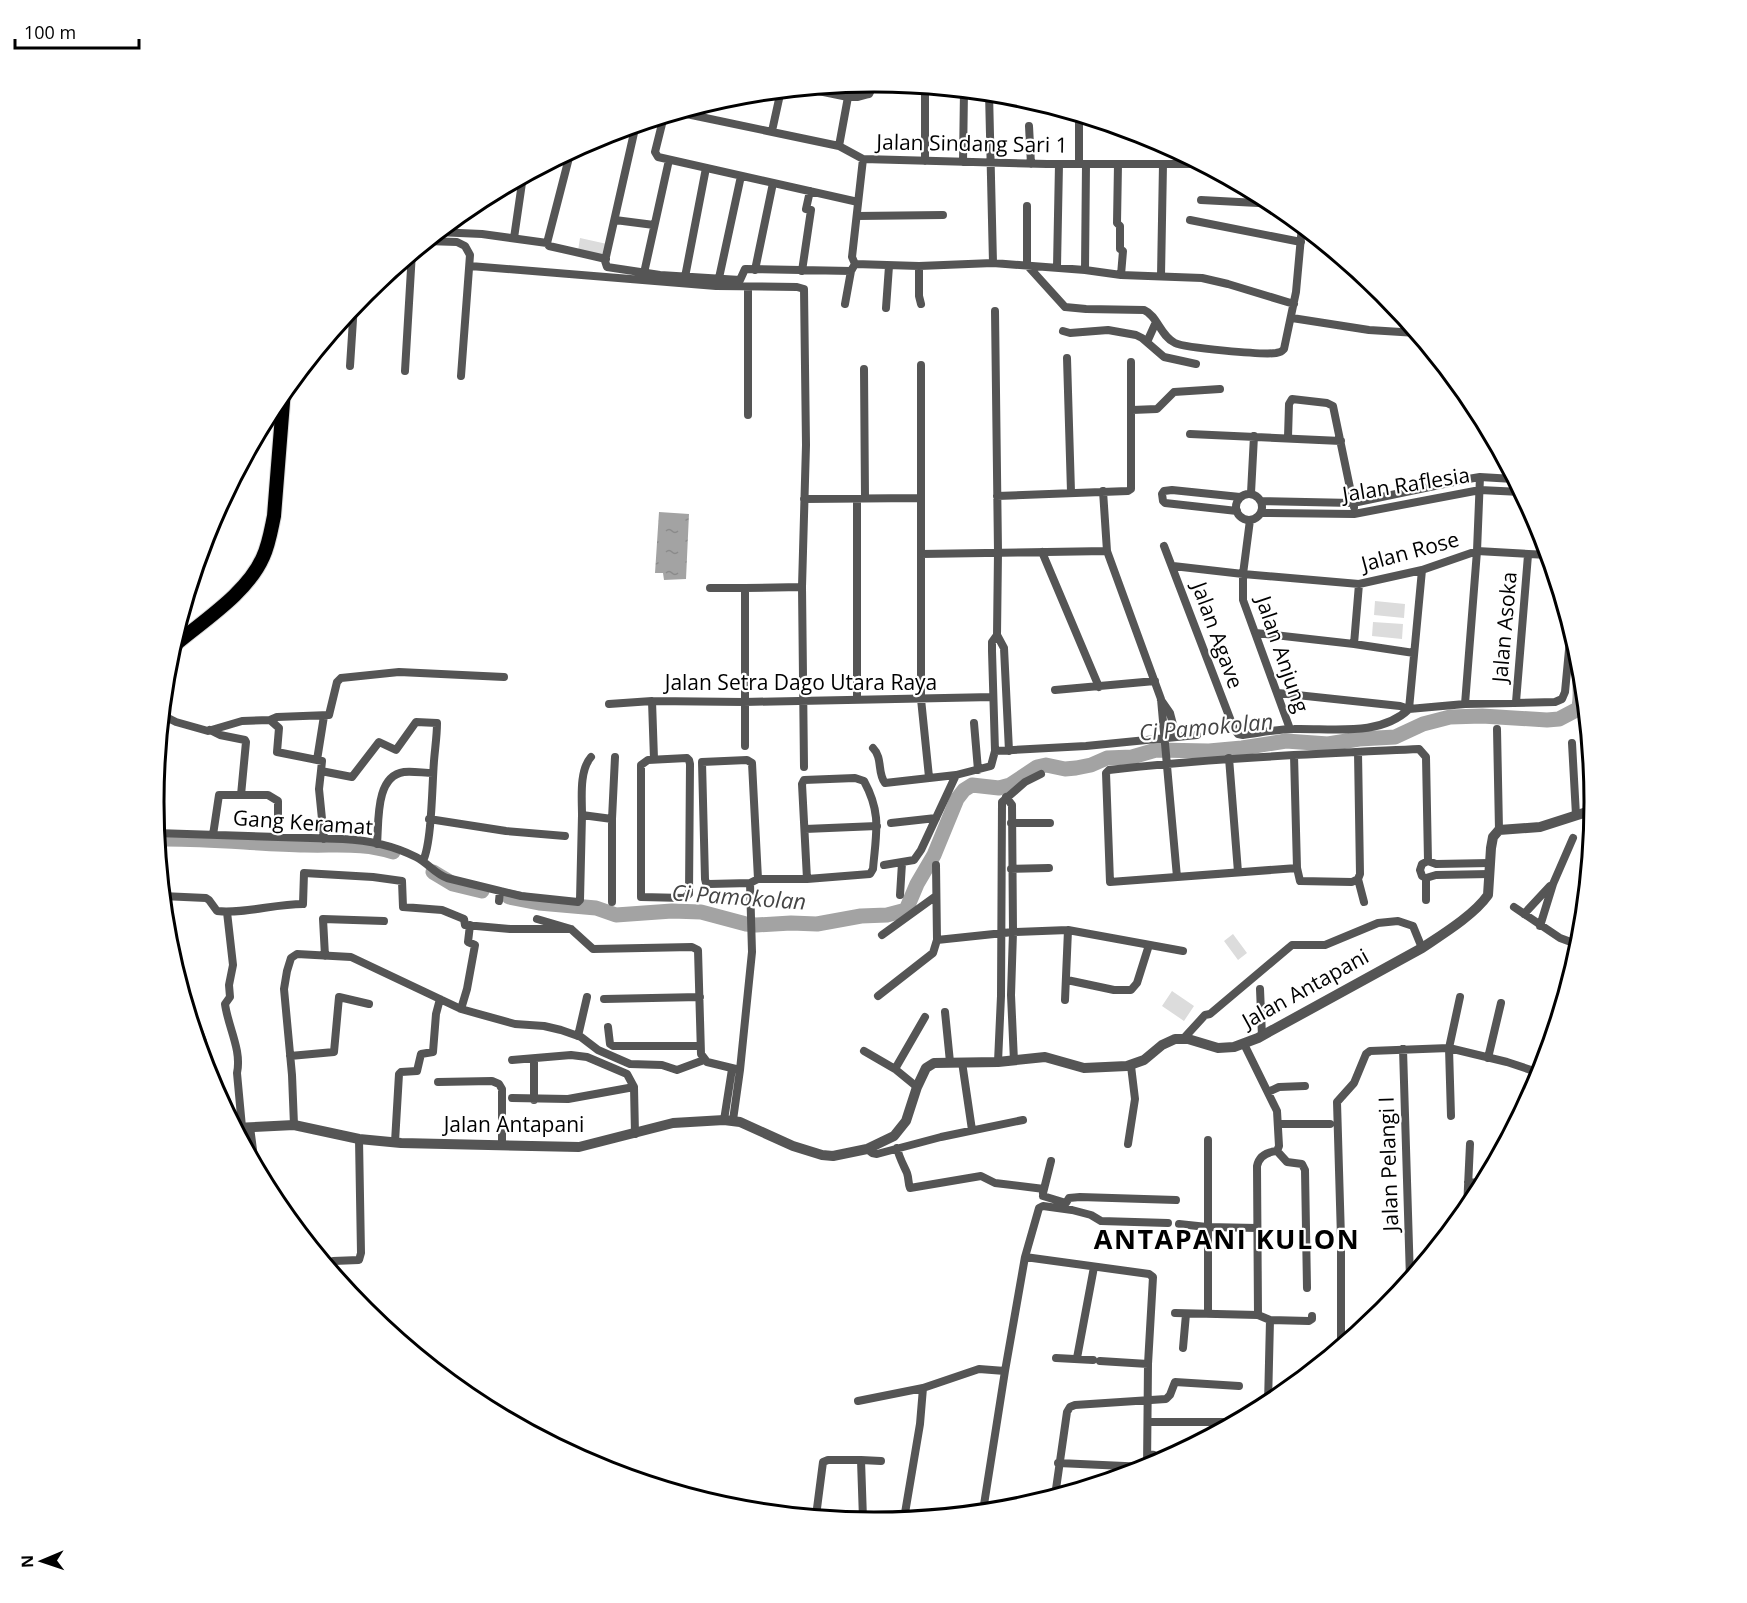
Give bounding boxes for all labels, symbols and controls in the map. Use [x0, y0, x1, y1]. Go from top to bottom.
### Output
scale bar [15, 12, 140, 50]
text: 100 m [24, 20, 76, 44]
street label: Jalan Sindang Sari 1 [874, 127, 1068, 159]
street label: Jalan Raflesia [1338, 460, 1472, 508]
street label: Jalan Rose [1356, 525, 1462, 578]
street label: Jalan Asoka [1485, 570, 1523, 686]
street label: Jalan Agave [1185, 576, 1250, 692]
street label: Jalan Anjung [1249, 590, 1316, 716]
street label: Jalan Setra Dago Utara Raya [663, 668, 937, 696]
water label: Ci Pamokolan [1138, 705, 1274, 747]
street label: Gang Keramat [232, 803, 374, 841]
water label: Ci Pamokolan [671, 876, 807, 916]
street label: Jalan Antapani [1235, 942, 1373, 1035]
street label: Jalan Pelangi I [1372, 1096, 1404, 1234]
street label: Jalan Antapani [442, 1110, 584, 1138]
district label: ANTAPANI KULON [1094, 1220, 1360, 1257]
north arrow [12, 1531, 72, 1591]
text: N [16, 1555, 38, 1568]

